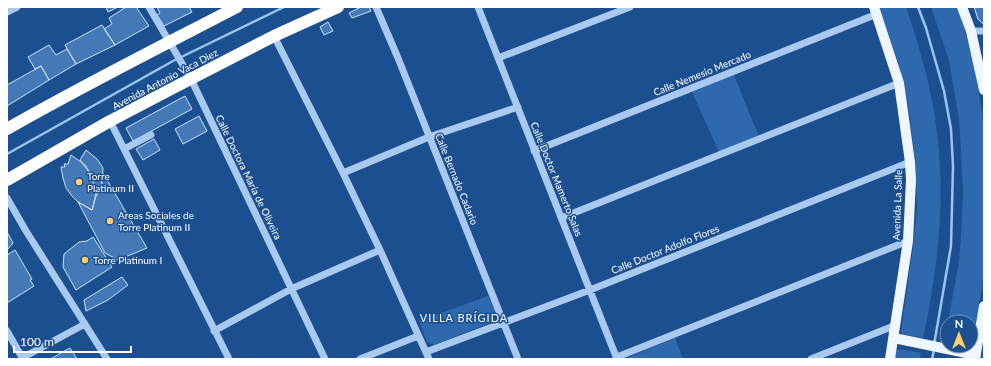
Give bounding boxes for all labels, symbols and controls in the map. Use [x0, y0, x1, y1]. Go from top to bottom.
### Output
street label: Avenida Antonio Vaca Diez [110, 46, 220, 112]
street label: Calle Nemesio Mercado [651, 48, 753, 98]
street label: Calle Doctora María de Oliveira [213, 113, 285, 241]
street label: Calle Doctor Mamerto Salas [529, 120, 585, 238]
street label: Calle Bernado Cadario [433, 131, 481, 227]
street label: Avenida La Salle [890, 169, 904, 241]
place label: Torre Platinum II [87, 170, 134, 194]
marker: Torre Platinum II [74, 177, 84, 187]
place label: Areas Sociales de Torre Platinum II [118, 209, 194, 233]
marker: Areas Sociales de Torre Platinum II [105, 216, 115, 226]
street label: Calle Doctor Adolfo Flores [609, 222, 721, 276]
place label: Torre Platinum I [93, 254, 162, 266]
marker: Torre Platinum I [80, 255, 90, 265]
district label: VILLA BRÍGIDA [420, 311, 508, 324]
north arrow [939, 314, 979, 354]
text: N [955, 317, 963, 330]
scale bar [14, 328, 131, 354]
text: 100 m [20, 334, 54, 349]

